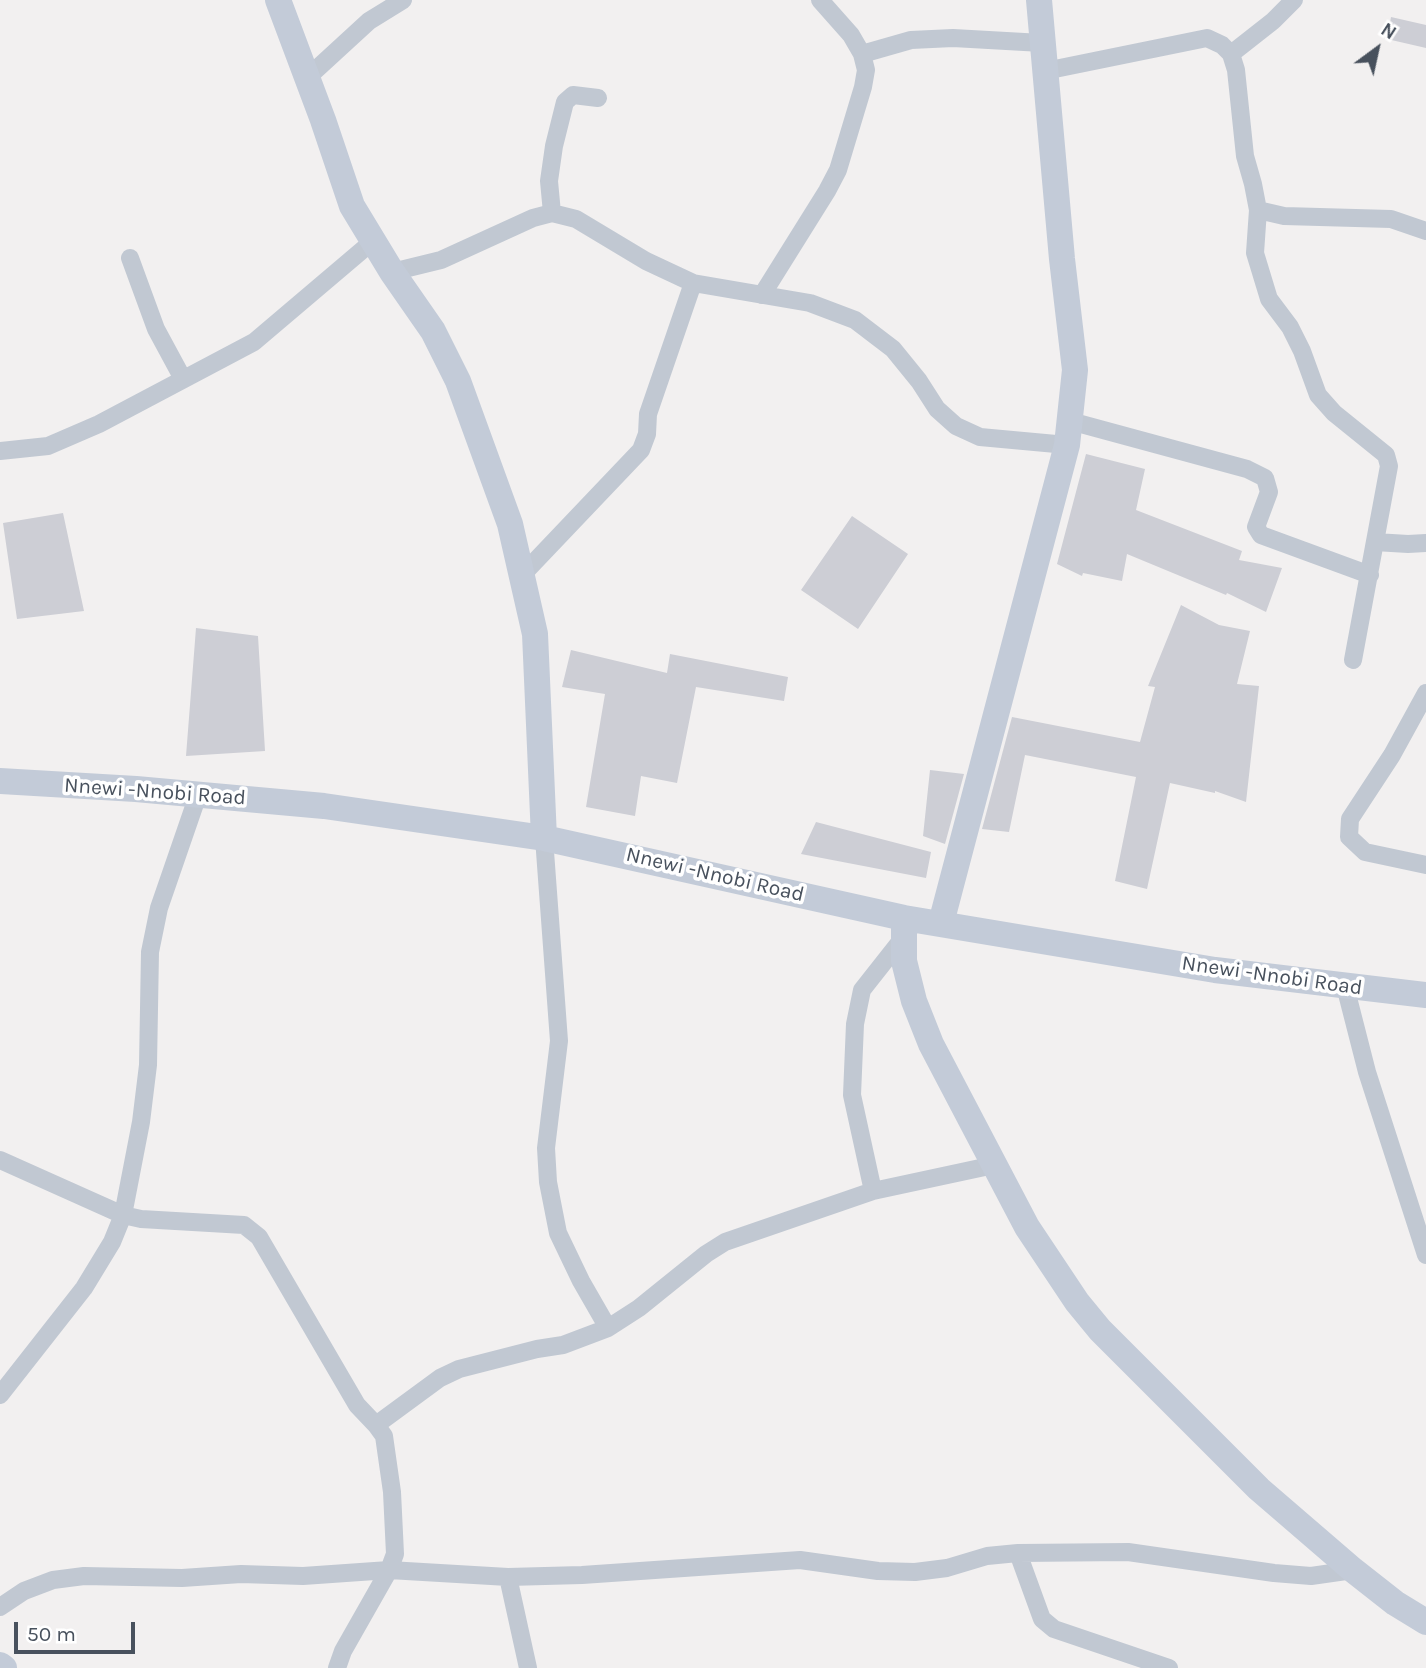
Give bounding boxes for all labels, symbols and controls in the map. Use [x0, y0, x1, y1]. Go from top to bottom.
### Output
north arrow [1342, 14, 1412, 84]
text: N [1377, 18, 1400, 44]
street label: Nnewi -Nnobi Road [63, 773, 247, 811]
street label: Nnewi -Nnobi Road [623, 842, 807, 908]
street label: Nnewi -Nnobi Road [1180, 951, 1364, 1001]
scale bar [18, 1608, 138, 1652]
text: 50 m [27, 1622, 76, 1646]

